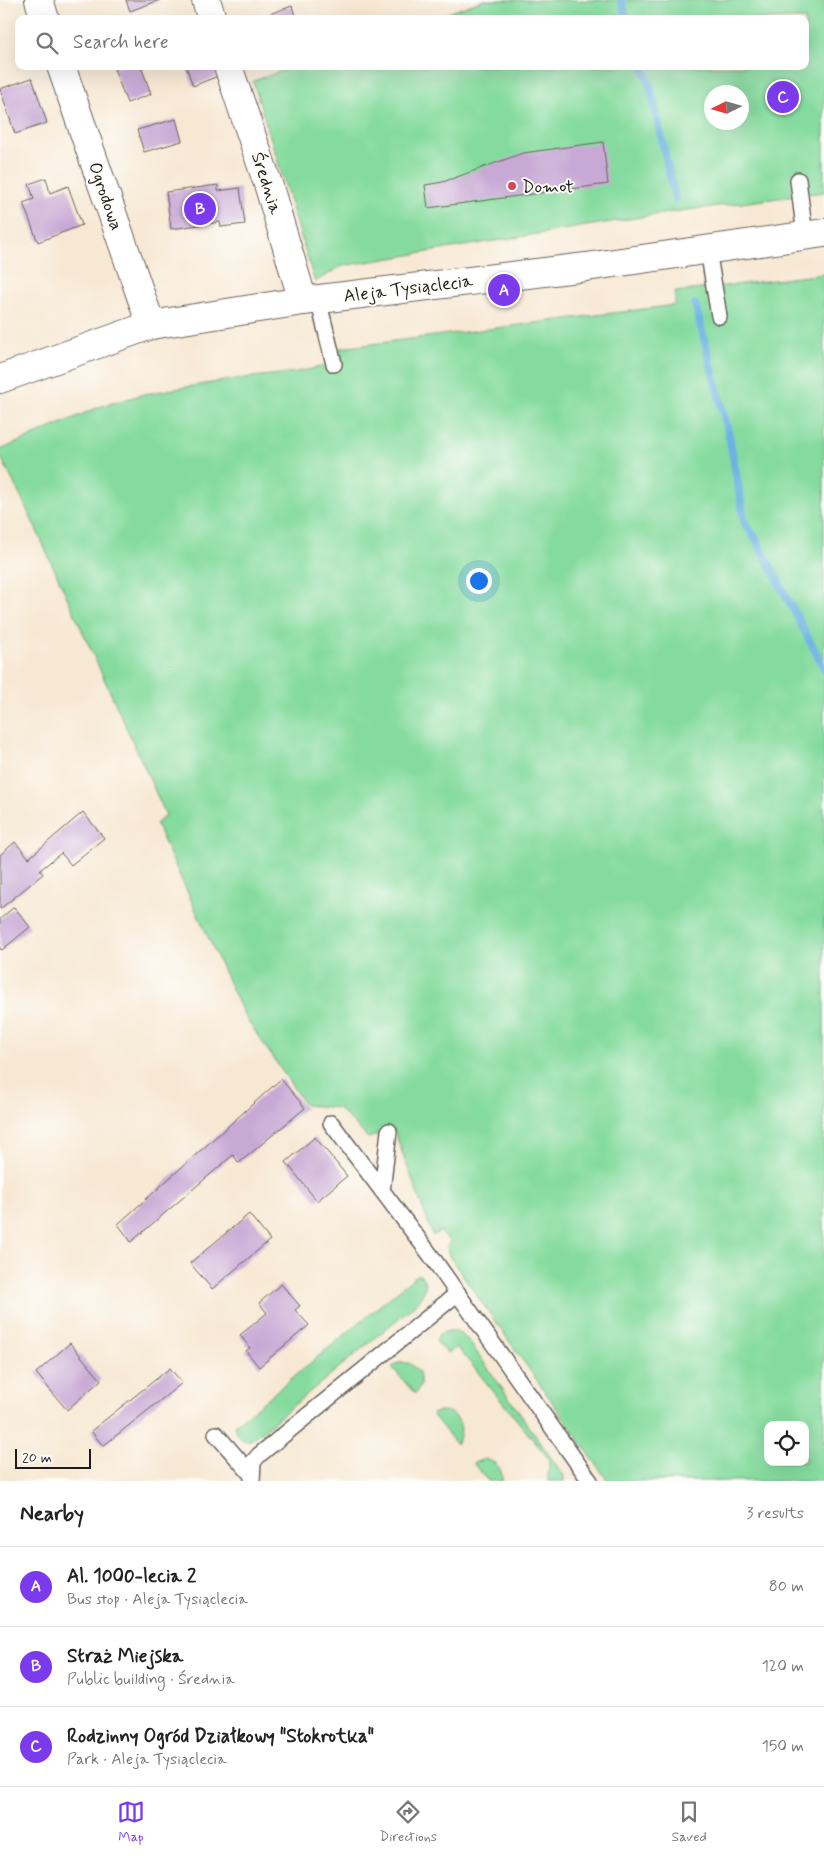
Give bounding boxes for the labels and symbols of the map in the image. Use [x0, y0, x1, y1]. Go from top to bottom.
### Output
pin: C [767, 78, 799, 116]
north arrow [704, 85, 749, 130]
street label: Średnia [245, 149, 287, 218]
street label: Ogrodowa [82, 159, 128, 234]
place label: Domot [522, 175, 574, 199]
marker: Domot [506, 180, 518, 192]
pin: B [184, 190, 216, 228]
street label: Aleja Tysiąclecia [342, 269, 474, 309]
pin: A [488, 271, 520, 309]
your location [466, 568, 492, 594]
scale bar [15, 1446, 91, 1469]

